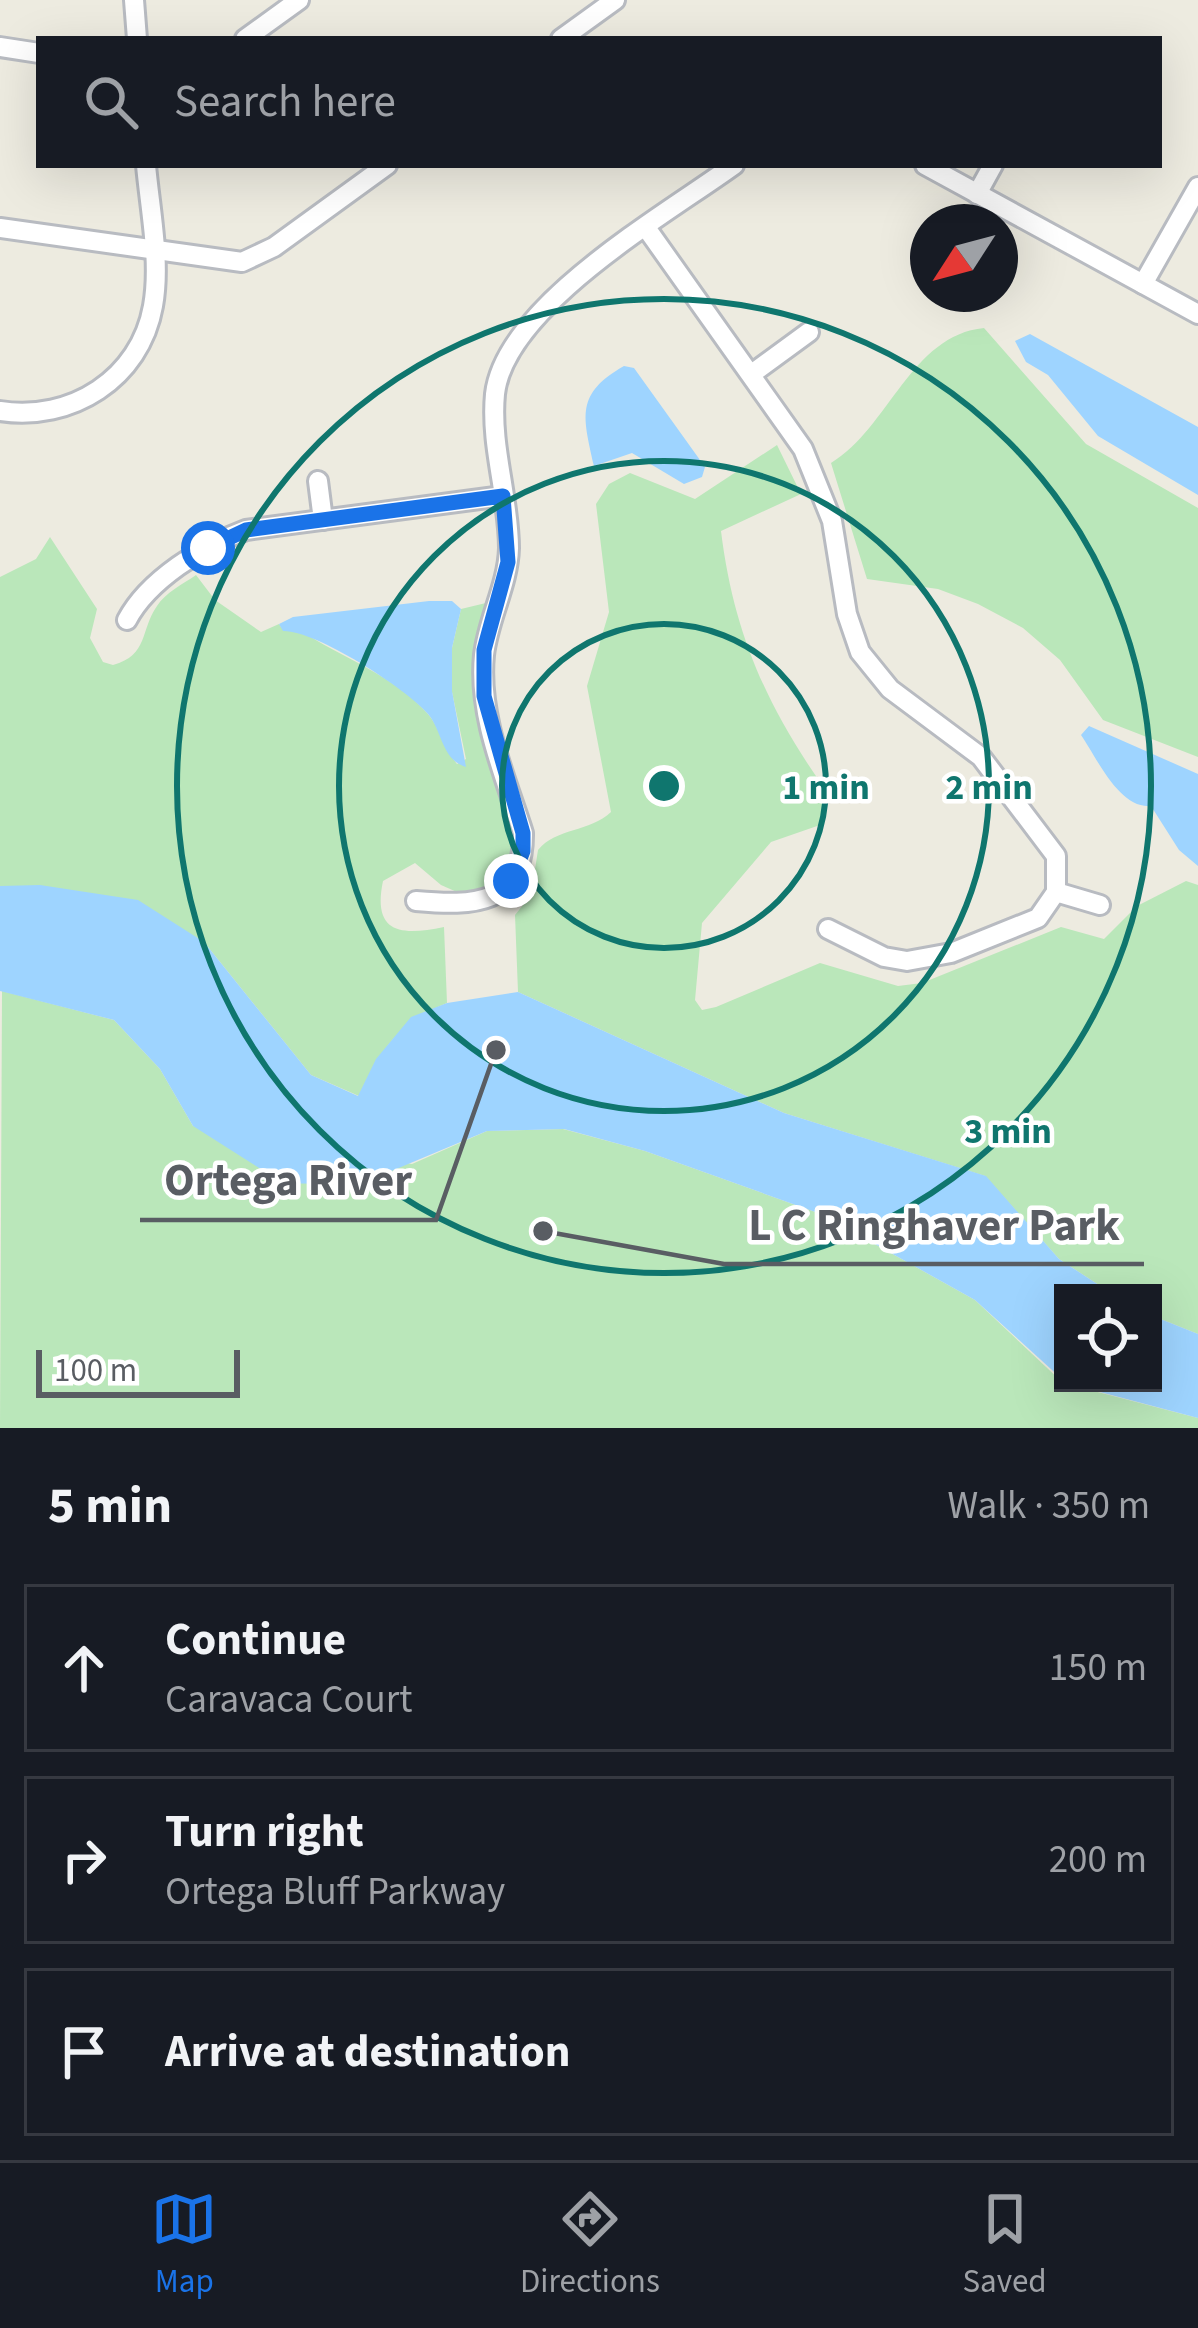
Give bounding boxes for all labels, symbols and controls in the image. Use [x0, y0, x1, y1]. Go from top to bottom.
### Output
search box [36, 36, 1162, 168]
icon: search [78, 69, 144, 135]
text: Search here [174, 70, 396, 134]
north arrow [910, 204, 1018, 312]
route start [181, 521, 235, 575]
text: 1 min [782, 762, 870, 813]
text: 2 min [945, 762, 1033, 813]
centre of rings [643, 765, 685, 807]
route end [484, 854, 538, 908]
text: 3 min [964, 1106, 1052, 1157]
callout: Ortega River [140, 1139, 436, 1220]
text: Ortega River [164, 1149, 412, 1213]
callout: L C Ringhaver Park [724, 1183, 1144, 1264]
text: L C Ringhaver Park [748, 1194, 1120, 1258]
map controls [1054, 1284, 1162, 1392]
button: locate [1054, 1284, 1162, 1392]
scale bar [36, 1344, 240, 1397]
text: 100 m [54, 1347, 137, 1394]
text: 5 min [48, 1470, 172, 1542]
text: Walk · 350 m [947, 1478, 1150, 1534]
text: Continue [165, 1608, 346, 1672]
icon: ahead [51, 1635, 117, 1701]
text: 150 m [1049, 1640, 1147, 1696]
text: Caravaca Court [165, 1672, 412, 1728]
text: Turn right [165, 1800, 364, 1864]
icon: right [51, 1827, 117, 1893]
text: 200 m [1049, 1832, 1147, 1888]
text: Ortega Bluff Parkway [165, 1864, 505, 1920]
icon: arrive [51, 2019, 117, 2085]
text: Arrive at destination [165, 2020, 570, 2084]
tab: Map [151, 2186, 217, 2305]
tab: Directions [520, 2186, 660, 2305]
tab: Saved [962, 2186, 1047, 2305]

